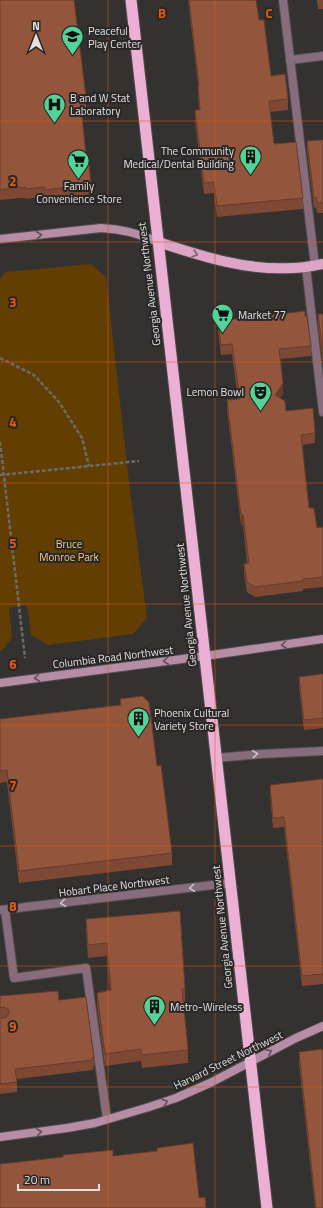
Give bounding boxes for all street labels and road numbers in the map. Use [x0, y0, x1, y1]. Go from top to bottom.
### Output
street label: Georgia Avenue Northwest [133, 221, 165, 347]
street label: Georgia Avenue Northwest [172, 542, 200, 668]
street label: Columbia Road Northwest [52, 642, 174, 672]
street label: Georgia Avenue Northwest [208, 864, 236, 990]
street label: Hobart Place Northwest [58, 871, 170, 901]
street label: Harvard Street Northwest [171, 1027, 285, 1093]

